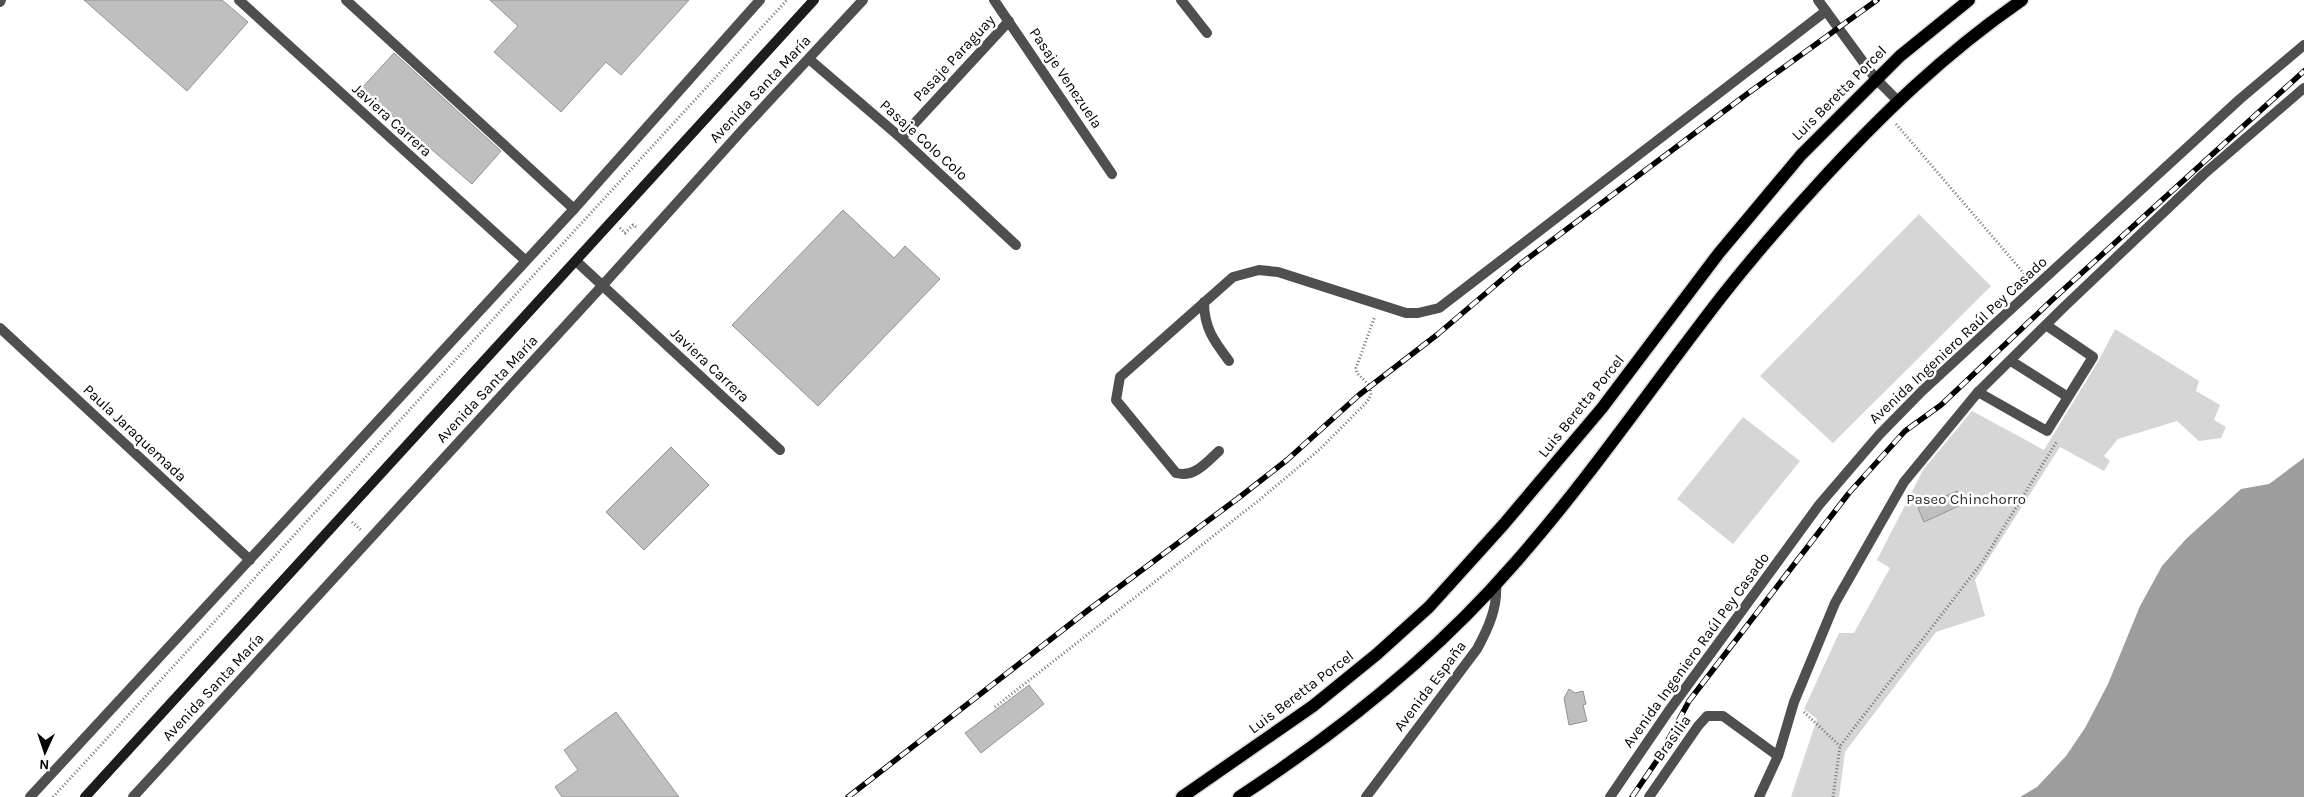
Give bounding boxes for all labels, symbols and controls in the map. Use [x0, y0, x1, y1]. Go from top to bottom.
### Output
street label: Pasaje Paraguay [909, 11, 999, 105]
street label: Pasaje Venezuela [1026, 24, 1106, 132]
street label: Avenida Santa María [705, 31, 815, 147]
street label: Luis Beretta Porcel [1788, 42, 1890, 144]
street label: Javiera Carrera [348, 80, 436, 160]
street label: Pasaje Colo Colo [876, 96, 972, 184]
street label: Avenida Ingeniero Raúl Pey Casado [1865, 253, 2051, 427]
street label: Javiera Carrera [667, 324, 753, 406]
street label: Avenida Santa María [432, 331, 542, 447]
street label: Luis Beretta Porcel [1534, 351, 1628, 461]
street label: Paula Jaraquemada [80, 381, 190, 485]
park label: Paseo Chinchorro [1906, 490, 2026, 508]
street label: Avenida Ingeniero Raúl Pey Casado [1619, 549, 1773, 751]
street label: Avenida Santa María [158, 629, 268, 745]
street label: Avenida España [1390, 637, 1470, 735]
street label: Luis Beretta Porcel [1245, 647, 1357, 737]
street label: Brasilia [1649, 712, 1695, 764]
north arrow [20, 727, 70, 777]
text: N [39, 756, 50, 773]

